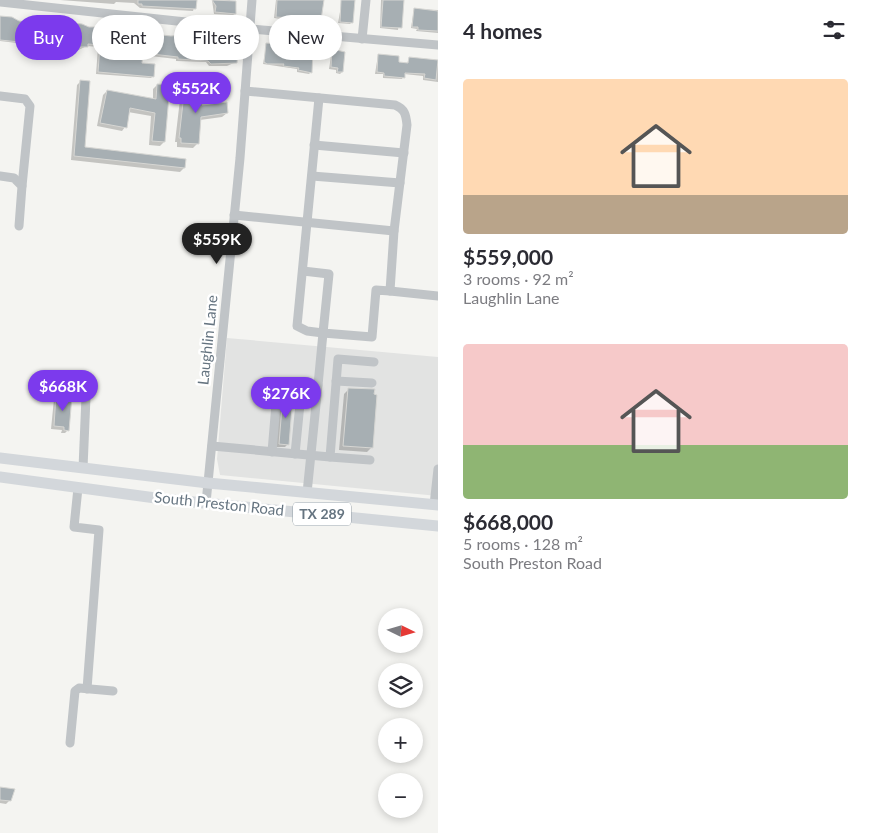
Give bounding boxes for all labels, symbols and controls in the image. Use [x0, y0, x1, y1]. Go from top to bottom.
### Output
chip: Buy [15, 15, 82, 60]
chip: Rent [92, 15, 164, 60]
chip: Filters [174, 15, 259, 60]
chip: New [269, 15, 342, 60]
icon: filters [820, 16, 848, 44]
text: 4 homes [463, 18, 542, 43]
pin: $552K [161, 72, 231, 114]
text: $552K [172, 78, 220, 97]
icon: home [611, 111, 701, 201]
pin: $559K [182, 222, 252, 265]
text: $559K [193, 229, 241, 248]
text: $559,000 [463, 244, 553, 269]
text: 3 rooms · 92 m² [463, 269, 574, 288]
text: Laughlin Lane [463, 288, 560, 307]
street label: Laughlin Lane [193, 294, 221, 386]
pin: $668K [28, 370, 98, 412]
text: $668K [39, 376, 87, 395]
pin: $276K [251, 376, 321, 419]
icon: home [611, 376, 701, 466]
text: $276K [262, 383, 310, 402]
street label: South Preston Road [153, 487, 285, 519]
road number: TX 289 [293, 502, 351, 526]
text: $668,000 [463, 509, 553, 534]
text: 5 rooms · 128 m² [463, 534, 583, 553]
text: South Preston Road [463, 553, 602, 572]
north arrow [378, 608, 422, 652]
map controls [378, 608, 423, 818]
button: layers [378, 663, 423, 708]
button: + [378, 718, 423, 763]
button: − [378, 773, 423, 818]

